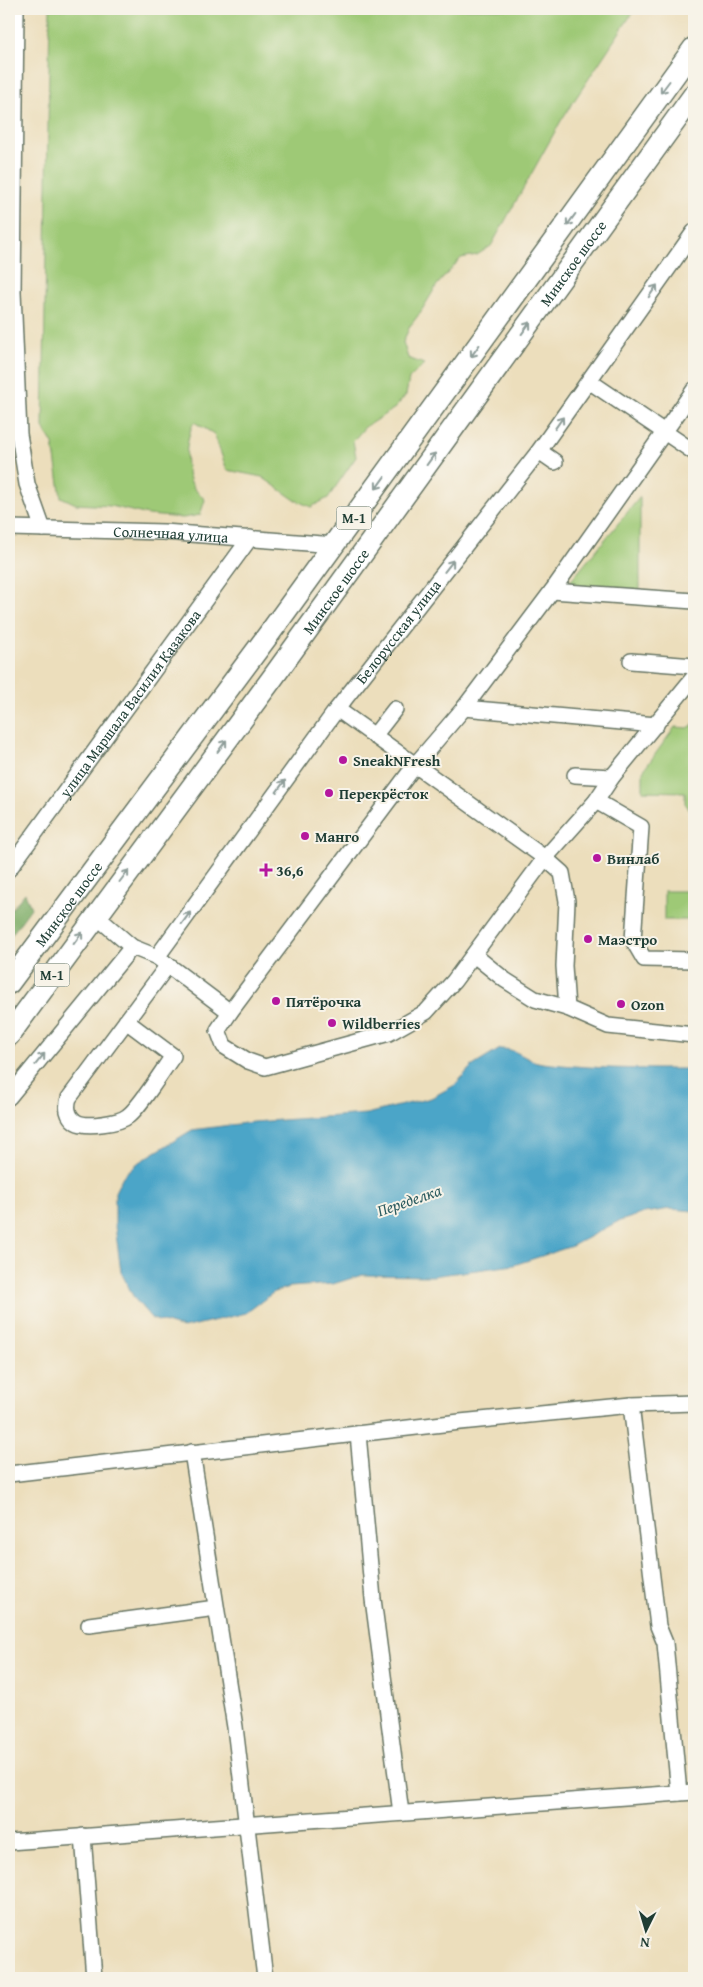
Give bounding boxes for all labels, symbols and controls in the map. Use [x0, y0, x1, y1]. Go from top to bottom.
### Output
one-way arrow [660, 80, 670, 94]
one-way arrow [566, 213, 577, 226]
street label: Минское шоссе [534, 216, 611, 310]
one-way arrow [648, 284, 658, 298]
one-way arrow [521, 321, 532, 335]
one-way arrow [470, 344, 480, 358]
one-way arrow [554, 417, 564, 431]
one-way arrow [426, 453, 437, 466]
one-way arrow [375, 475, 385, 489]
road number: М-1 [336, 506, 372, 530]
street label: Солнечная улица [113, 520, 230, 547]
street label: Минское шоссе [297, 544, 374, 638]
one-way arrow [444, 559, 454, 573]
street label: Белорусская улица [350, 574, 446, 688]
street label: улица Маршала Василия Казакова [54, 604, 206, 802]
one-way arrow [216, 740, 227, 753]
place label: SneakNFresh [353, 750, 441, 771]
marker: SneakNFresh [337, 754, 349, 766]
one-way arrow [276, 780, 287, 793]
place label: Перекрёсток [339, 783, 429, 804]
marker: Перекрёсток [323, 787, 335, 799]
place label: Манго [315, 826, 359, 847]
marker: Манго [299, 830, 311, 842]
place label: Винлаб [607, 848, 660, 869]
marker: Винлаб [591, 852, 603, 864]
street label: Минское шоссе [29, 857, 107, 951]
place label: 36,6 [276, 860, 304, 881]
marker: 36,6 [260, 864, 272, 876]
one-way arrow [119, 870, 130, 883]
one-way arrow [181, 911, 191, 925]
place label: Маэстро [598, 929, 657, 950]
one-way arrow [73, 931, 83, 945]
marker: Маэстро [582, 933, 594, 945]
road number: М-1 [34, 964, 70, 986]
place label: Пятёрочка [286, 991, 362, 1012]
place label: Ozon [631, 994, 665, 1015]
marker: Пятёрочка [270, 995, 282, 1007]
marker: Ozon [615, 998, 627, 1010]
place label: Wildberries [342, 1013, 420, 1034]
marker: Wildberries [326, 1017, 338, 1029]
one-way arrow [34, 1053, 45, 1066]
water label: Переделка [374, 1178, 445, 1222]
north arrow [620, 1904, 670, 1954]
text: N [639, 1933, 650, 1953]

